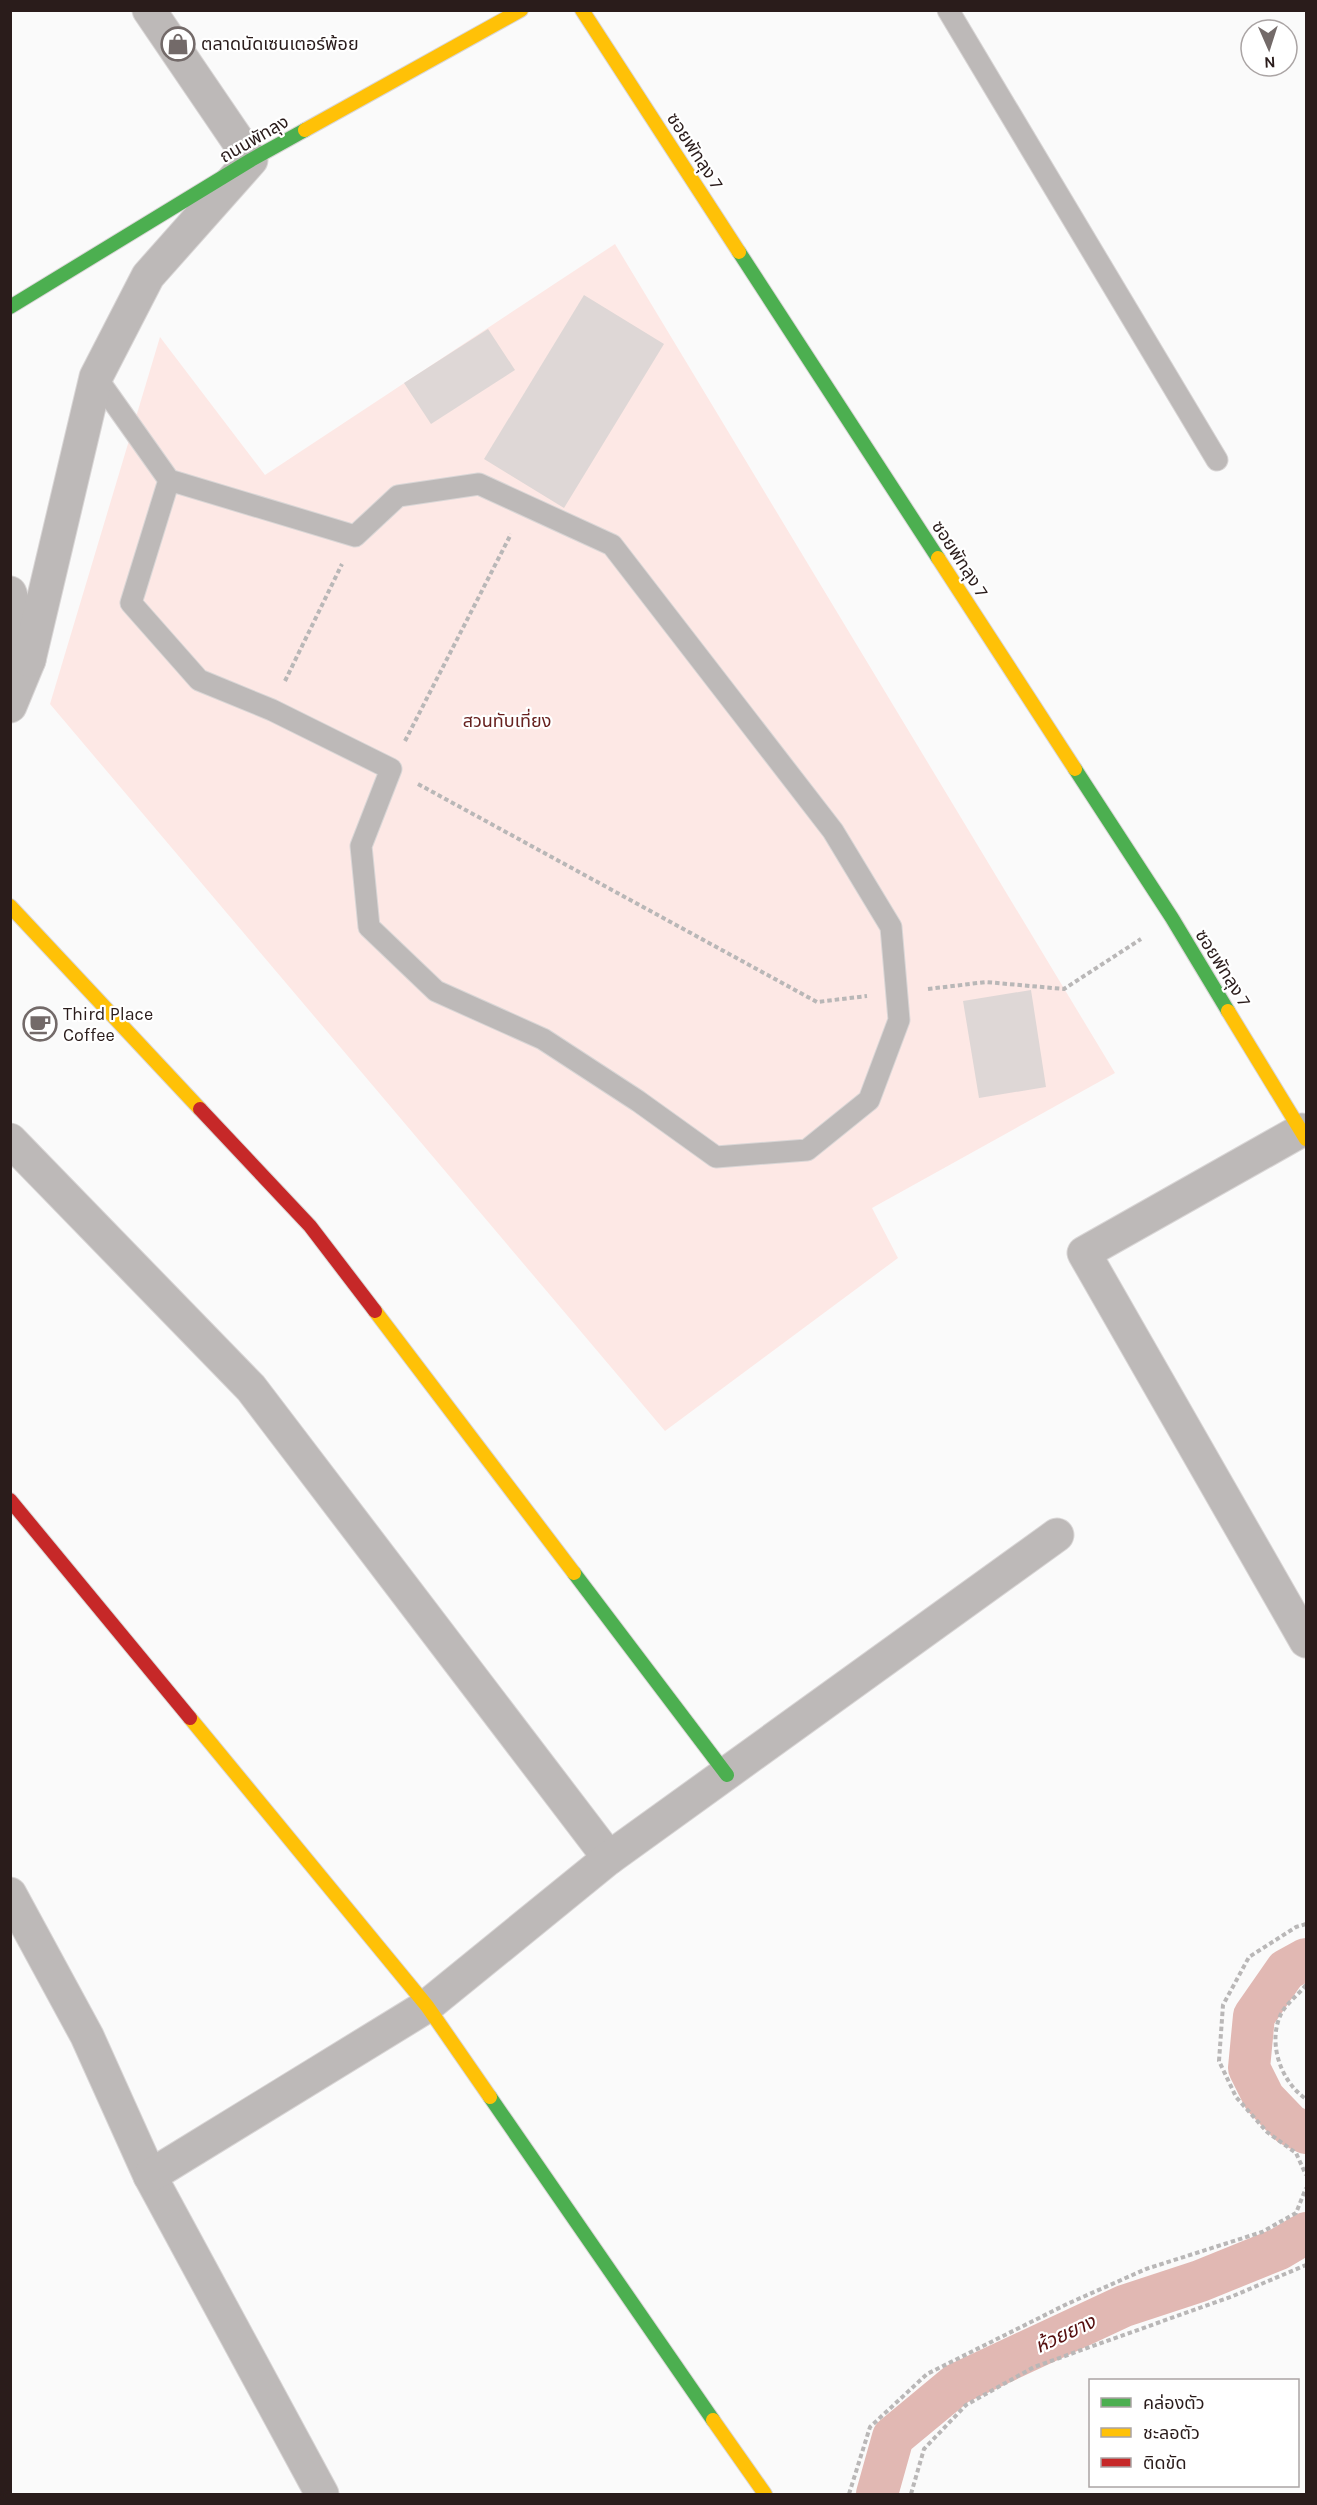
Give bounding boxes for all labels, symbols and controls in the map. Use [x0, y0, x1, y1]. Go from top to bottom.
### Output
north arrow [1239, 18, 1299, 78]
shop icon: ตลาดนัดเซนเตอร์พ้อย [160, 26, 196, 62]
place label: ตลาดนัดเซนเตอร์พ้อย [201, 33, 359, 55]
text: N [1264, 53, 1276, 72]
street label: ซอยพัทลุง 7 [662, 108, 728, 194]
street label: ถนนพัทลุง [215, 110, 293, 168]
street label: ซอยพัทลุง 7 [927, 516, 993, 602]
park label: สวนทับเที่ยง [463, 708, 551, 732]
street label: ซอยพัทลุง 7 [1191, 925, 1256, 1011]
place label: Third Place Coffee [63, 1003, 153, 1046]
cafe icon: Third Place Coffee [22, 1006, 58, 1042]
water label: ห้วยยาง [1031, 2309, 1100, 2358]
legend [1089, 2379, 1299, 2487]
text: คล่องตัว [1143, 2392, 1205, 2414]
text: ชะลอตัว [1143, 2422, 1200, 2444]
text: ติดขัด [1143, 2452, 1186, 2474]

